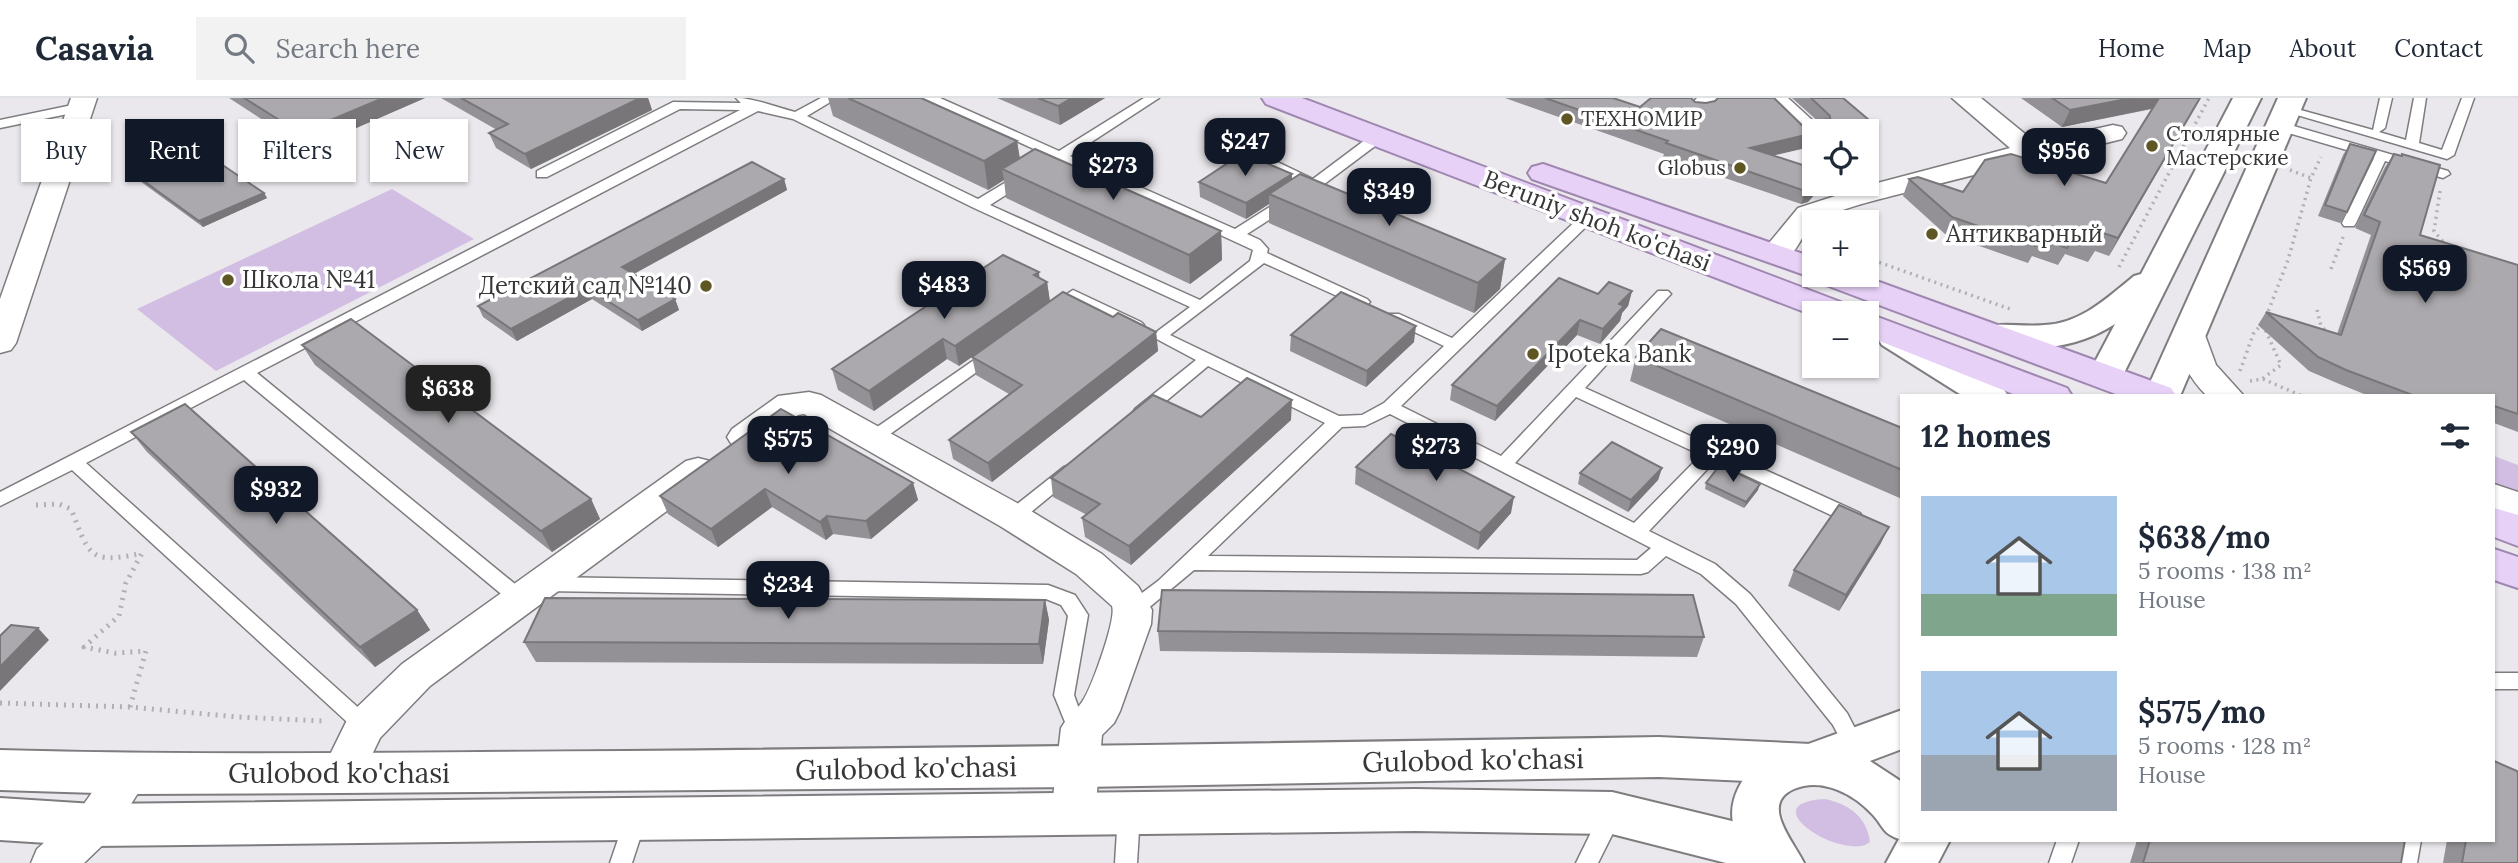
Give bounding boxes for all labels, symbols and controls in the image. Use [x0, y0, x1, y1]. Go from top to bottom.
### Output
search box [196, 17, 686, 80]
text: Casavia [35, 27, 154, 69]
icon: search [220, 29, 258, 67]
text: Search here [276, 32, 420, 65]
text: Home [2098, 33, 2165, 64]
text: Map [2203, 33, 2252, 64]
text: About [2290, 33, 2356, 64]
text: Contact [2394, 33, 2483, 64]
place label: ТЕХНОМИР [1581, 105, 1703, 132]
marker: ТЕХНОМИР [1559, 111, 1575, 127]
pin: $247 [1204, 118, 1286, 178]
chip: Buy [21, 119, 111, 182]
chip: Rent [125, 119, 224, 182]
chip: Filters [238, 119, 356, 182]
chip: New [370, 119, 468, 182]
map controls [1802, 119, 1879, 378]
button: locate [1802, 119, 1879, 196]
place label: Столярные Мастерские [2166, 120, 2289, 171]
text: $247 [1220, 126, 1270, 155]
pin: $956 [2023, 129, 2105, 188]
text: $956 [2038, 136, 2090, 165]
marker: Столярные Мастерские [2144, 138, 2160, 154]
pin: $273 [1072, 142, 1154, 202]
text: $273 [1088, 150, 1138, 179]
place label: Globus [1658, 154, 1726, 181]
marker: Globus [1732, 160, 1748, 176]
street label: Beruniy shoh ko'chasi [1479, 163, 1715, 278]
pin: $349 [1348, 169, 1430, 228]
text: $349 [1363, 176, 1415, 205]
button: + [1802, 210, 1879, 287]
place label: Антикварный [1945, 218, 2103, 249]
marker: Антикварный [1924, 226, 1940, 242]
pin: $569 [2384, 246, 2466, 305]
text: $569 [2399, 253, 2451, 282]
pin: $483 [903, 262, 985, 321]
place label: Школа №41 [242, 264, 375, 295]
text: $483 [918, 269, 970, 298]
place label: Детский сад №140 [478, 270, 692, 301]
marker: Школа №41 [220, 272, 236, 288]
marker: Детский сад №140 [698, 278, 714, 294]
button: − [1802, 301, 1879, 378]
place label: Ipoteka Bank [1547, 338, 1692, 369]
marker: Ipoteka Bank [1525, 346, 1541, 362]
pin: $638 [407, 366, 489, 425]
text: $638 [422, 373, 474, 402]
pin: $575 [747, 416, 829, 476]
text: 12 homes [1921, 417, 2051, 455]
icon: filters [2436, 417, 2474, 455]
text: $575 [763, 424, 813, 453]
pin: $273 [1395, 424, 1477, 483]
pin: $290 [1692, 424, 1774, 484]
text: $273 [1411, 431, 1461, 460]
text: $290 [1706, 432, 1760, 461]
pin: $932 [235, 466, 317, 526]
text: $932 [250, 474, 302, 503]
text: $638/mo [2138, 518, 2270, 556]
icon: home [1977, 524, 2061, 608]
text: 5 rooms · 138 m² [2138, 556, 2312, 585]
pin: $234 [747, 561, 829, 621]
text: $234 [762, 569, 814, 598]
text: House [2138, 585, 2206, 614]
text: $575/mo [2138, 693, 2265, 731]
icon: home [1977, 699, 2061, 783]
text: 5 rooms · 128 m² [2138, 731, 2311, 760]
street label: Gulobod ko'chasi [1362, 740, 1584, 780]
street label: Gulobod ko'chasi [795, 748, 1017, 788]
street label: Gulobod ko'chasi [228, 755, 450, 791]
text: House [2138, 760, 2206, 789]

